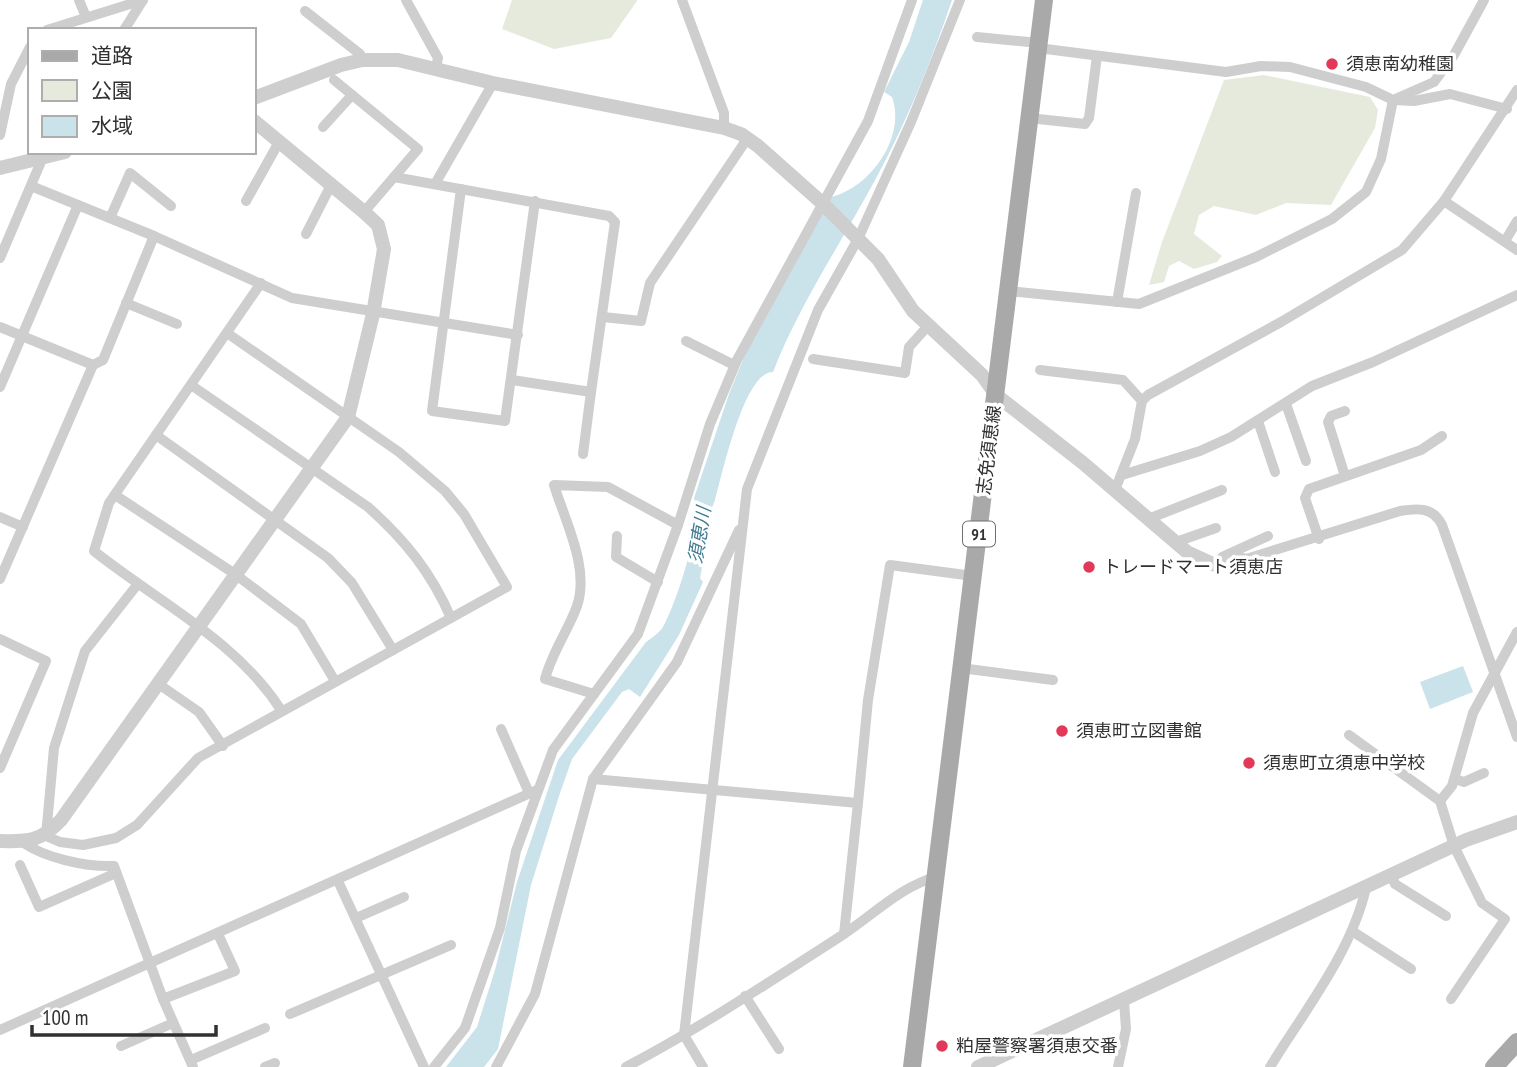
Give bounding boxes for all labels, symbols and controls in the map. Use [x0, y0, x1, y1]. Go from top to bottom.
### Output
legend [28, 28, 256, 154]
text: 道路 [91, 42, 133, 69]
place label: 須恵南幼稚園 [1346, 52, 1454, 75]
marker: 須恵南幼稚園 [1324, 56, 1340, 72]
text: 公園 [91, 77, 133, 104]
text: 水域 [91, 112, 133, 139]
street label: 志免須恵線 [972, 404, 1005, 496]
water label: 須恵川 [683, 503, 716, 565]
road number: 91 [963, 522, 995, 547]
place label: トレードマート須恵店 [1103, 555, 1283, 578]
marker: トレードマート須恵店 [1081, 559, 1097, 575]
place label: 須恵町立図書館 [1076, 719, 1202, 742]
marker: 須恵町立図書館 [1054, 723, 1070, 739]
place label: 須恵町立須恵中学校 [1263, 751, 1425, 774]
marker: 須恵町立須恵中学校 [1241, 755, 1257, 771]
scale bar [32, 993, 215, 1038]
text: 100 m [42, 1004, 88, 1031]
place label: 粕屋警察署須恵交番 [956, 1034, 1118, 1057]
marker: 粕屋警察署須恵交番 [934, 1038, 950, 1054]

